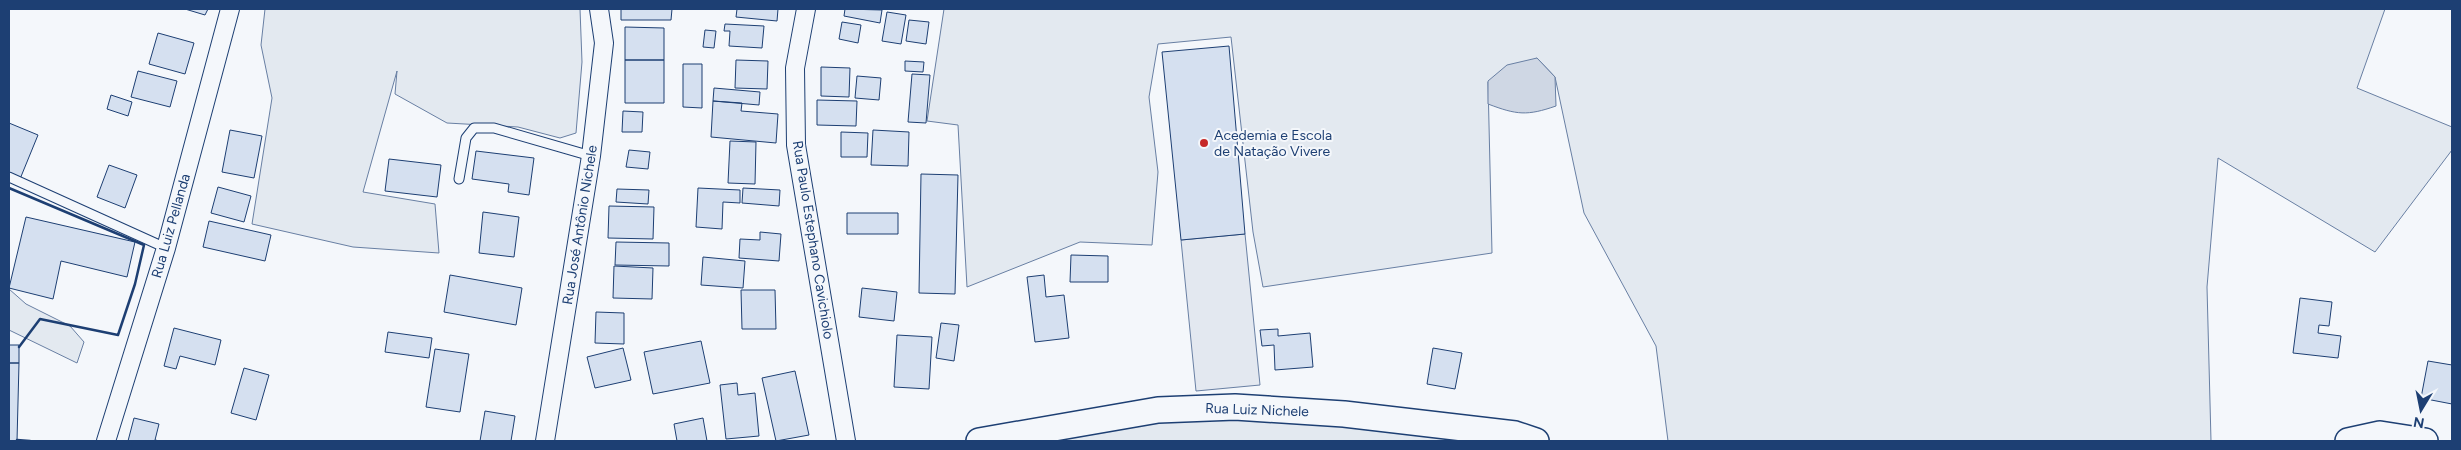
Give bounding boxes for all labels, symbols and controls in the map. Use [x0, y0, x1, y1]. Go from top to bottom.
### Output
place label: Acedemia e Escola de Natação Vivere [1214, 127, 1332, 160]
marker: Acedemia e Escola de Natação Vivere [1198, 137, 1210, 149]
street label: Rua Paulo Estephano Cavichiolo [789, 140, 837, 340]
street label: Rua José Antônio Nichele [559, 144, 601, 306]
street label: Rua Luiz Pellanda [148, 172, 194, 280]
north arrow [2396, 385, 2446, 435]
street label: Rua Luiz Nichele [1205, 400, 1309, 420]
text: N [2412, 413, 2426, 432]

